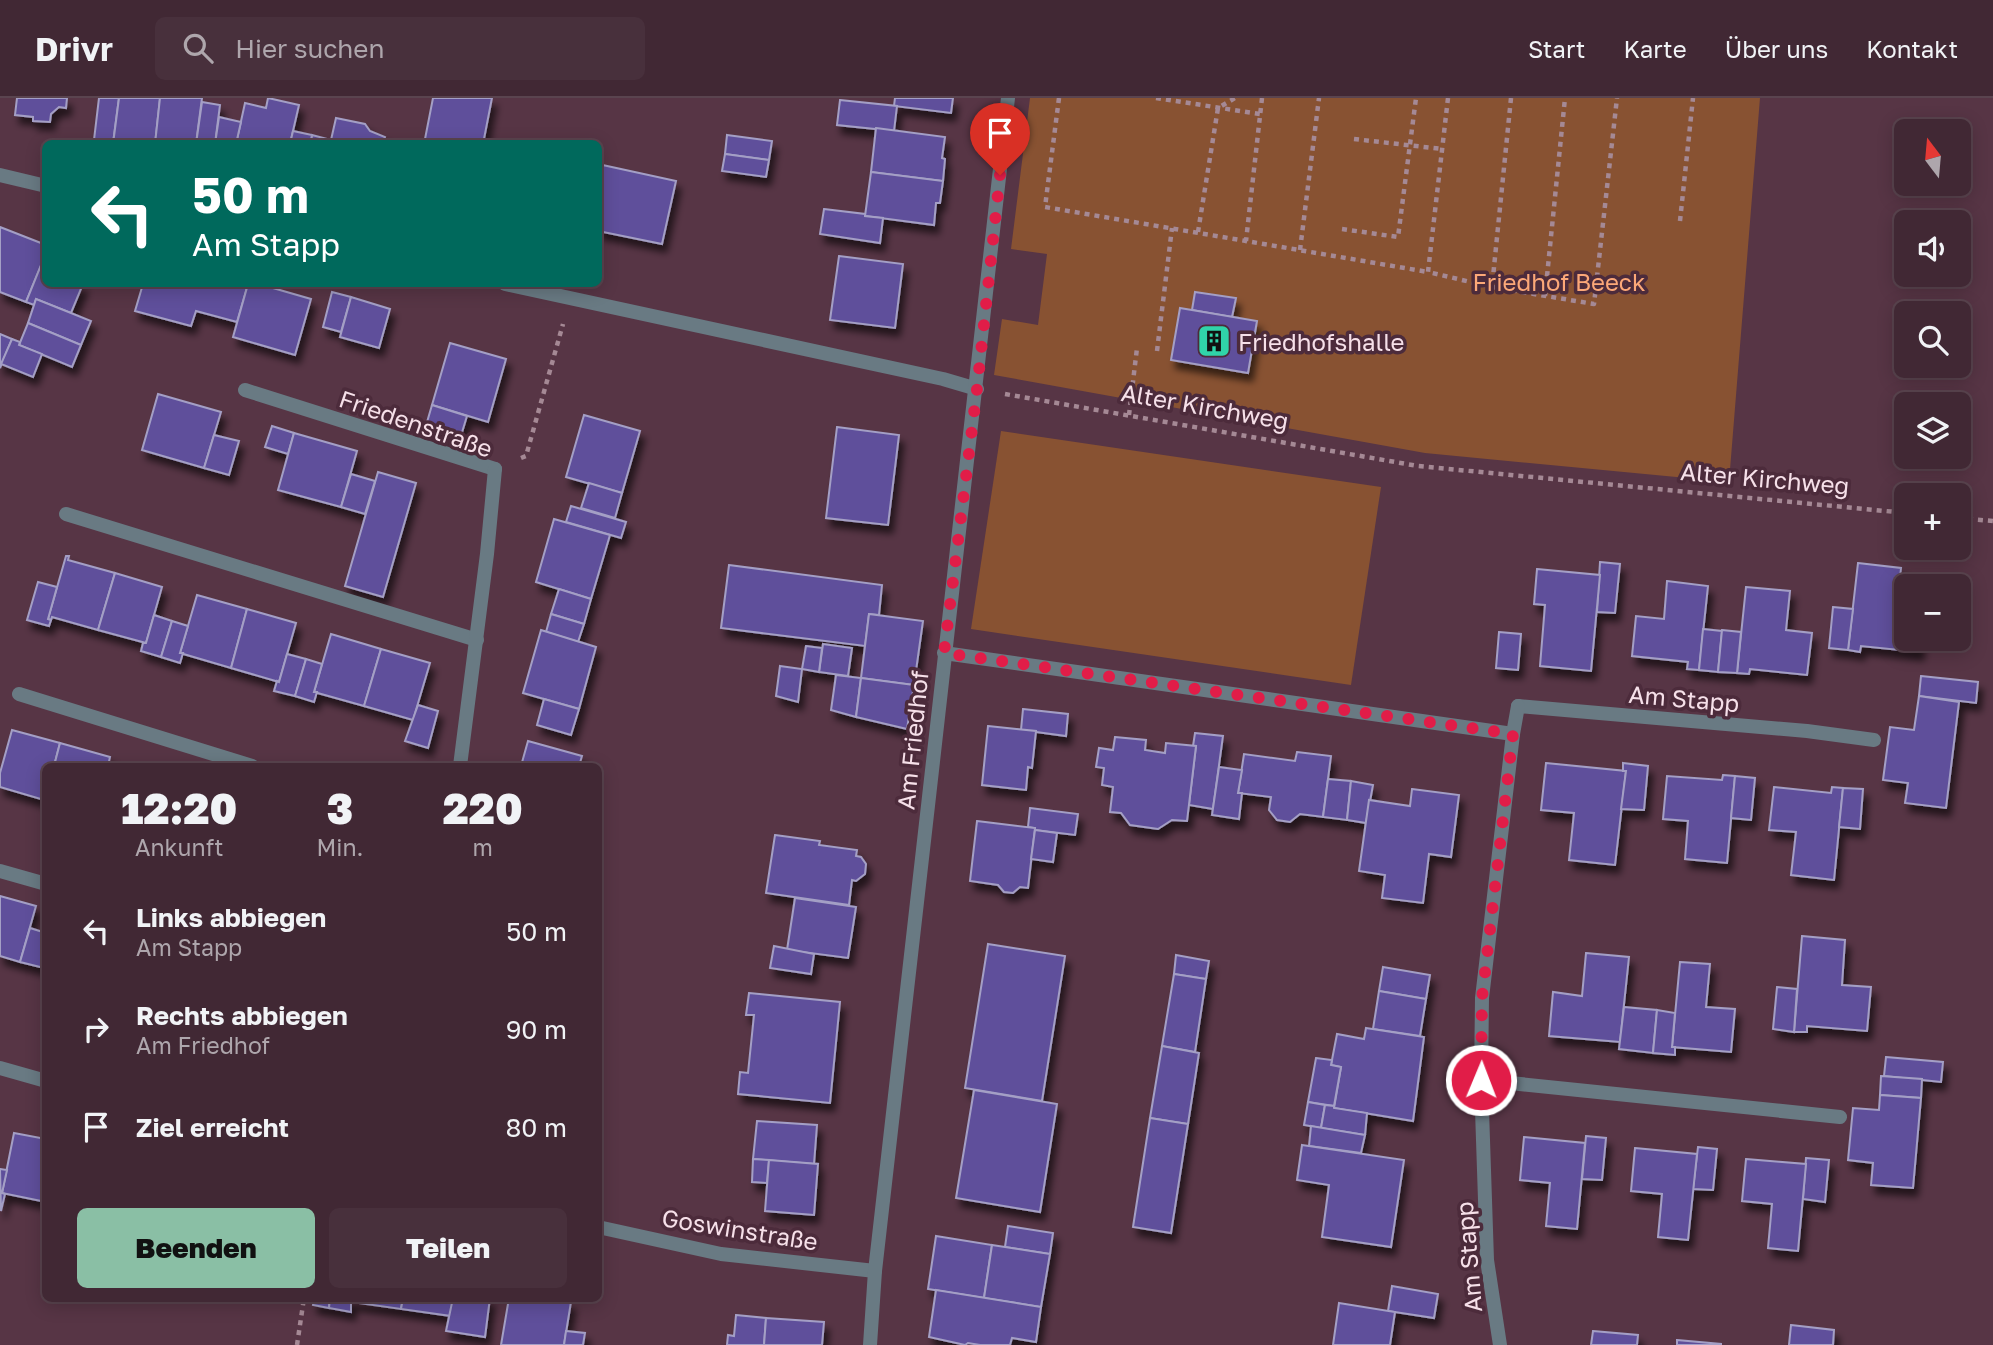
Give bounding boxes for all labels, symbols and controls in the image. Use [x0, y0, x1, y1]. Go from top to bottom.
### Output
search box [155, 17, 645, 80]
text: Drivr [35, 29, 113, 68]
icon: search [179, 29, 217, 67]
text: Hier suchen [235, 33, 384, 64]
text: Start [1528, 34, 1585, 63]
text: Karte [1623, 34, 1687, 63]
text: Über uns [1725, 34, 1828, 63]
text: Kontakt [1866, 34, 1958, 63]
pin [970, 103, 1030, 175]
icon: arrive [981, 114, 1019, 152]
north arrow [1894, 119, 1970, 196]
map controls [1894, 119, 1971, 651]
text: 50 m [192, 165, 309, 224]
icon: left [77, 168, 168, 259]
button: sound [1894, 210, 1971, 287]
text: Am Stapp [192, 225, 340, 263]
park label: Friedhof Beeck [1473, 267, 1646, 296]
button: search [1894, 301, 1971, 378]
building icon: Friedhofshalle [1195, 322, 1233, 360]
place label: Friedhofshalle [1238, 327, 1405, 356]
street label: Alter Kirchweg [1119, 377, 1291, 435]
street label: Friedenstraße [336, 383, 496, 463]
button: layers [1894, 392, 1971, 469]
street label: Alter Kirchweg [1679, 456, 1851, 500]
button: + [1894, 483, 1971, 560]
button: − [1894, 574, 1971, 651]
street label: Am Friedhof [890, 669, 934, 811]
street label: Am Stapp [1628, 679, 1740, 717]
text: 12:20 [121, 783, 237, 833]
text: 3 [327, 783, 353, 833]
text: 220 [443, 783, 523, 833]
text: Ankunft [135, 833, 223, 861]
text: Min. [317, 833, 364, 861]
text: m [473, 833, 493, 861]
text: Links abbiegen [136, 902, 326, 933]
icon: left [77, 912, 115, 950]
text: 50 m [506, 916, 567, 947]
text: Am Stapp [136, 933, 242, 961]
text: Rechts abbiegen [136, 1000, 348, 1031]
icon: right [77, 1010, 115, 1048]
text: 90 m [506, 1014, 567, 1045]
text: Am Friedhof [136, 1031, 270, 1059]
position arrow [1444, 1043, 1518, 1117]
icon: arrive [77, 1108, 115, 1146]
text: Ziel erreicht [136, 1112, 289, 1143]
text: 80 m [506, 1112, 567, 1143]
street label: Am Stapp [1449, 1201, 1487, 1313]
street label: Goswinstraße [660, 1202, 820, 1256]
button: Beenden [77, 1208, 315, 1288]
button: Teilen [329, 1208, 567, 1288]

